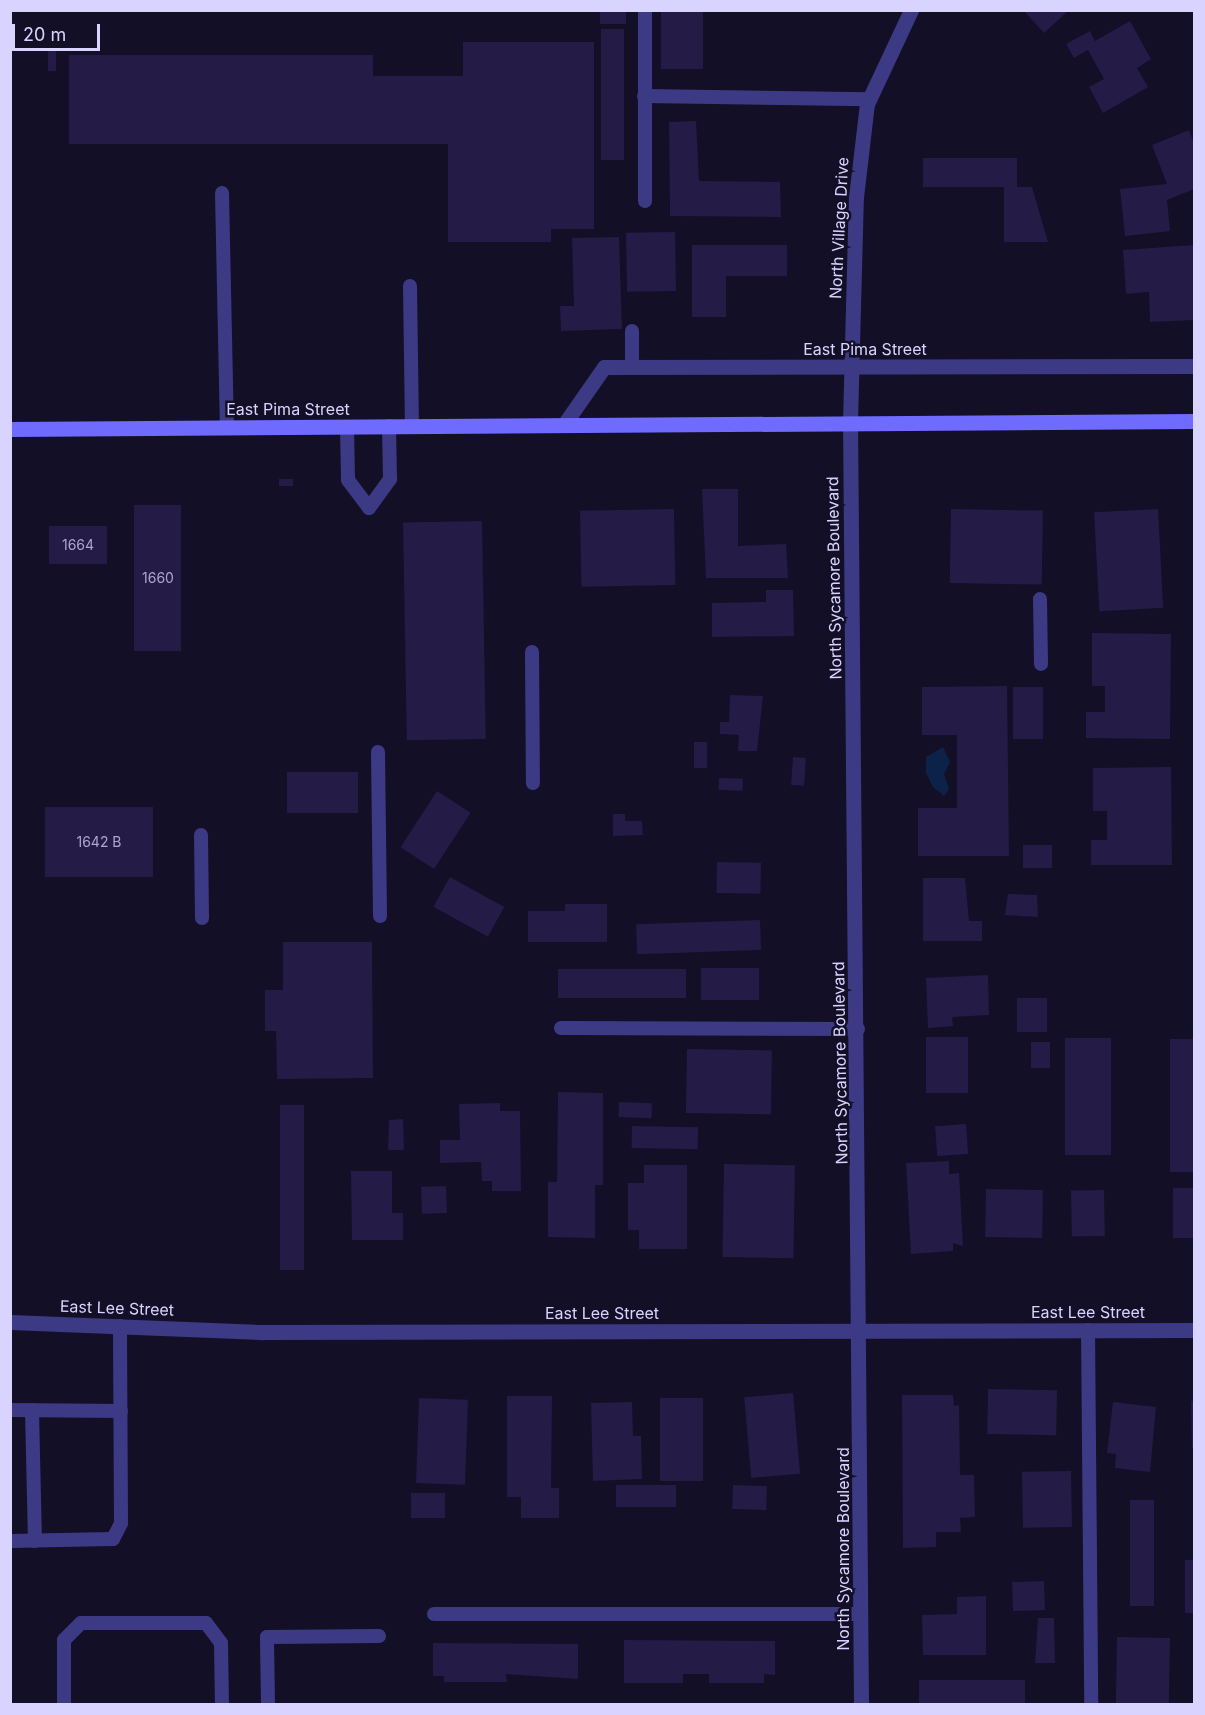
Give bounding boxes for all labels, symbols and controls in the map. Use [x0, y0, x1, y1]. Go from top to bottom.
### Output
scale bar [15, 12, 104, 50]
text: 20 m [23, 24, 66, 45]
street label: North Village Drive [826, 157, 852, 299]
street label: East Pima Street [803, 339, 927, 359]
street label: East Pima Street [226, 399, 350, 419]
street label: North Sycamore Boulevard [823, 476, 845, 680]
house number: 1664 [62, 537, 94, 553]
house number: 1660 [142, 570, 174, 586]
house number: 1642 B [76, 834, 122, 850]
street label: North Sycamore Boulevard [829, 961, 851, 1165]
street label: East Lee Street [60, 1296, 174, 1320]
street label: East Lee Street [1031, 1302, 1145, 1322]
street label: East Lee Street [545, 1303, 659, 1323]
street label: North Sycamore Boulevard [833, 1447, 853, 1651]

